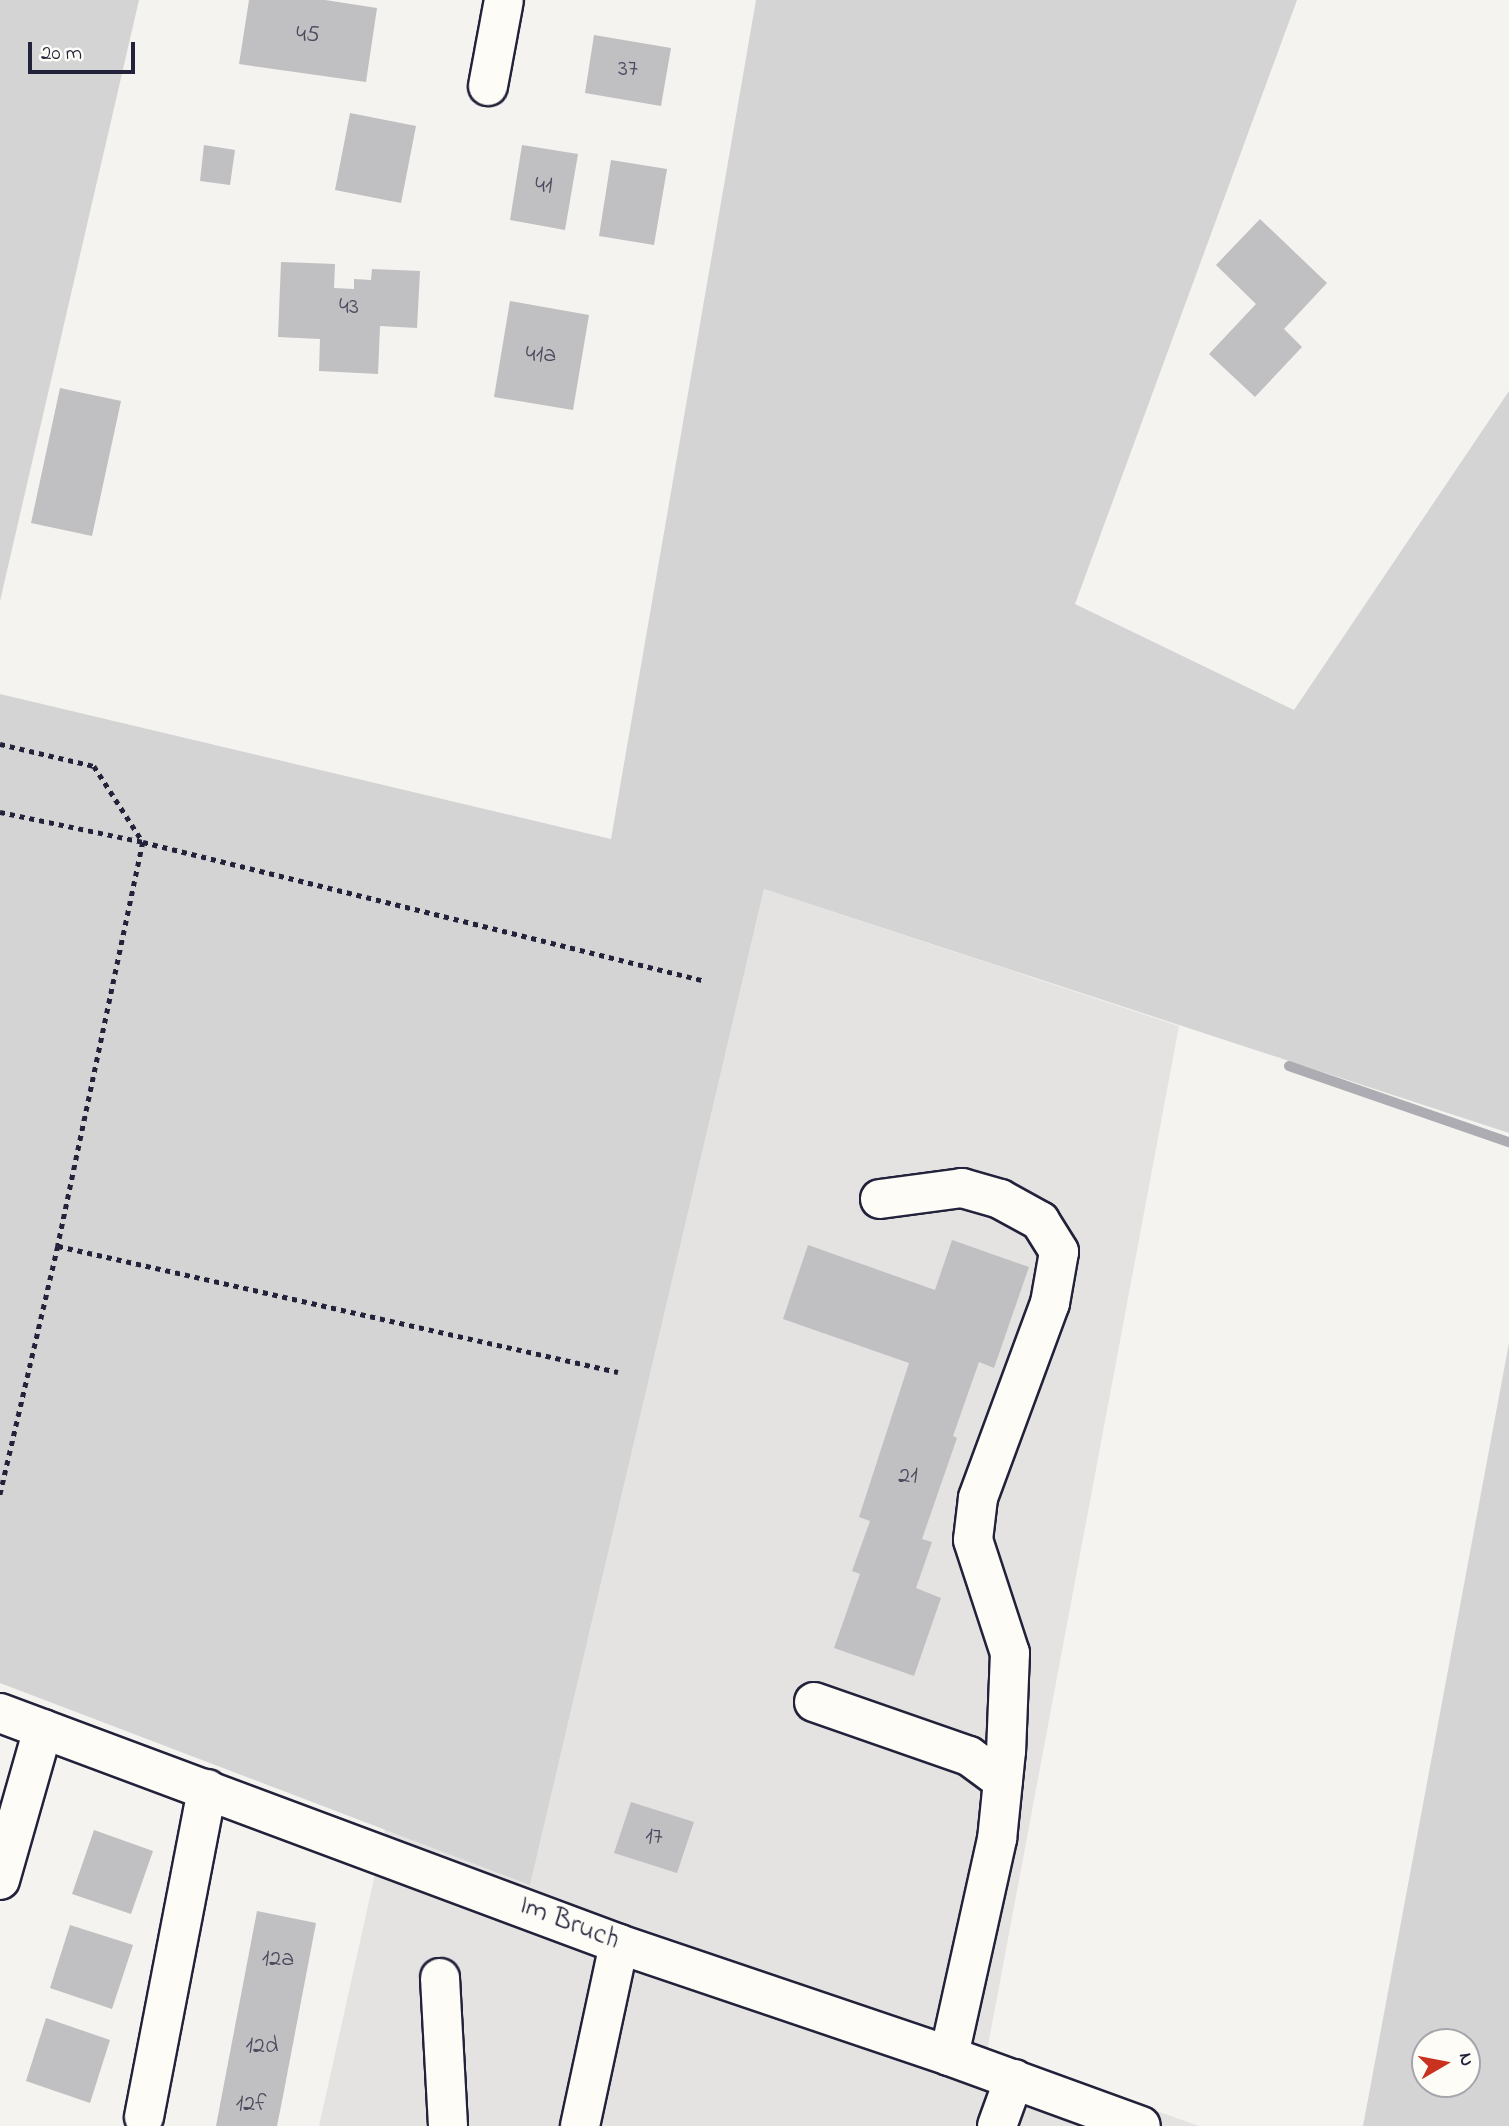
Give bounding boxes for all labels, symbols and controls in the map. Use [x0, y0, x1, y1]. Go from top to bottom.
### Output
house number: 45 [296, 22, 320, 50]
scale bar [32, 28, 138, 72]
text: 20 m [41, 39, 82, 69]
house number: 37 [618, 56, 638, 84]
house number: 41 [535, 173, 553, 201]
house number: 43 [339, 294, 359, 322]
house number: 41a [526, 342, 556, 370]
house number: 21 [898, 1463, 918, 1491]
house number: 17 [645, 1824, 663, 1852]
street label: Im Bruch [514, 1890, 624, 1958]
house number: 12a [262, 1946, 294, 1974]
north arrow [1411, 2028, 1481, 2098]
house number: 12d [245, 2033, 279, 2061]
text: N [1451, 2051, 1480, 2068]
house number: 12f [236, 2091, 266, 2119]

